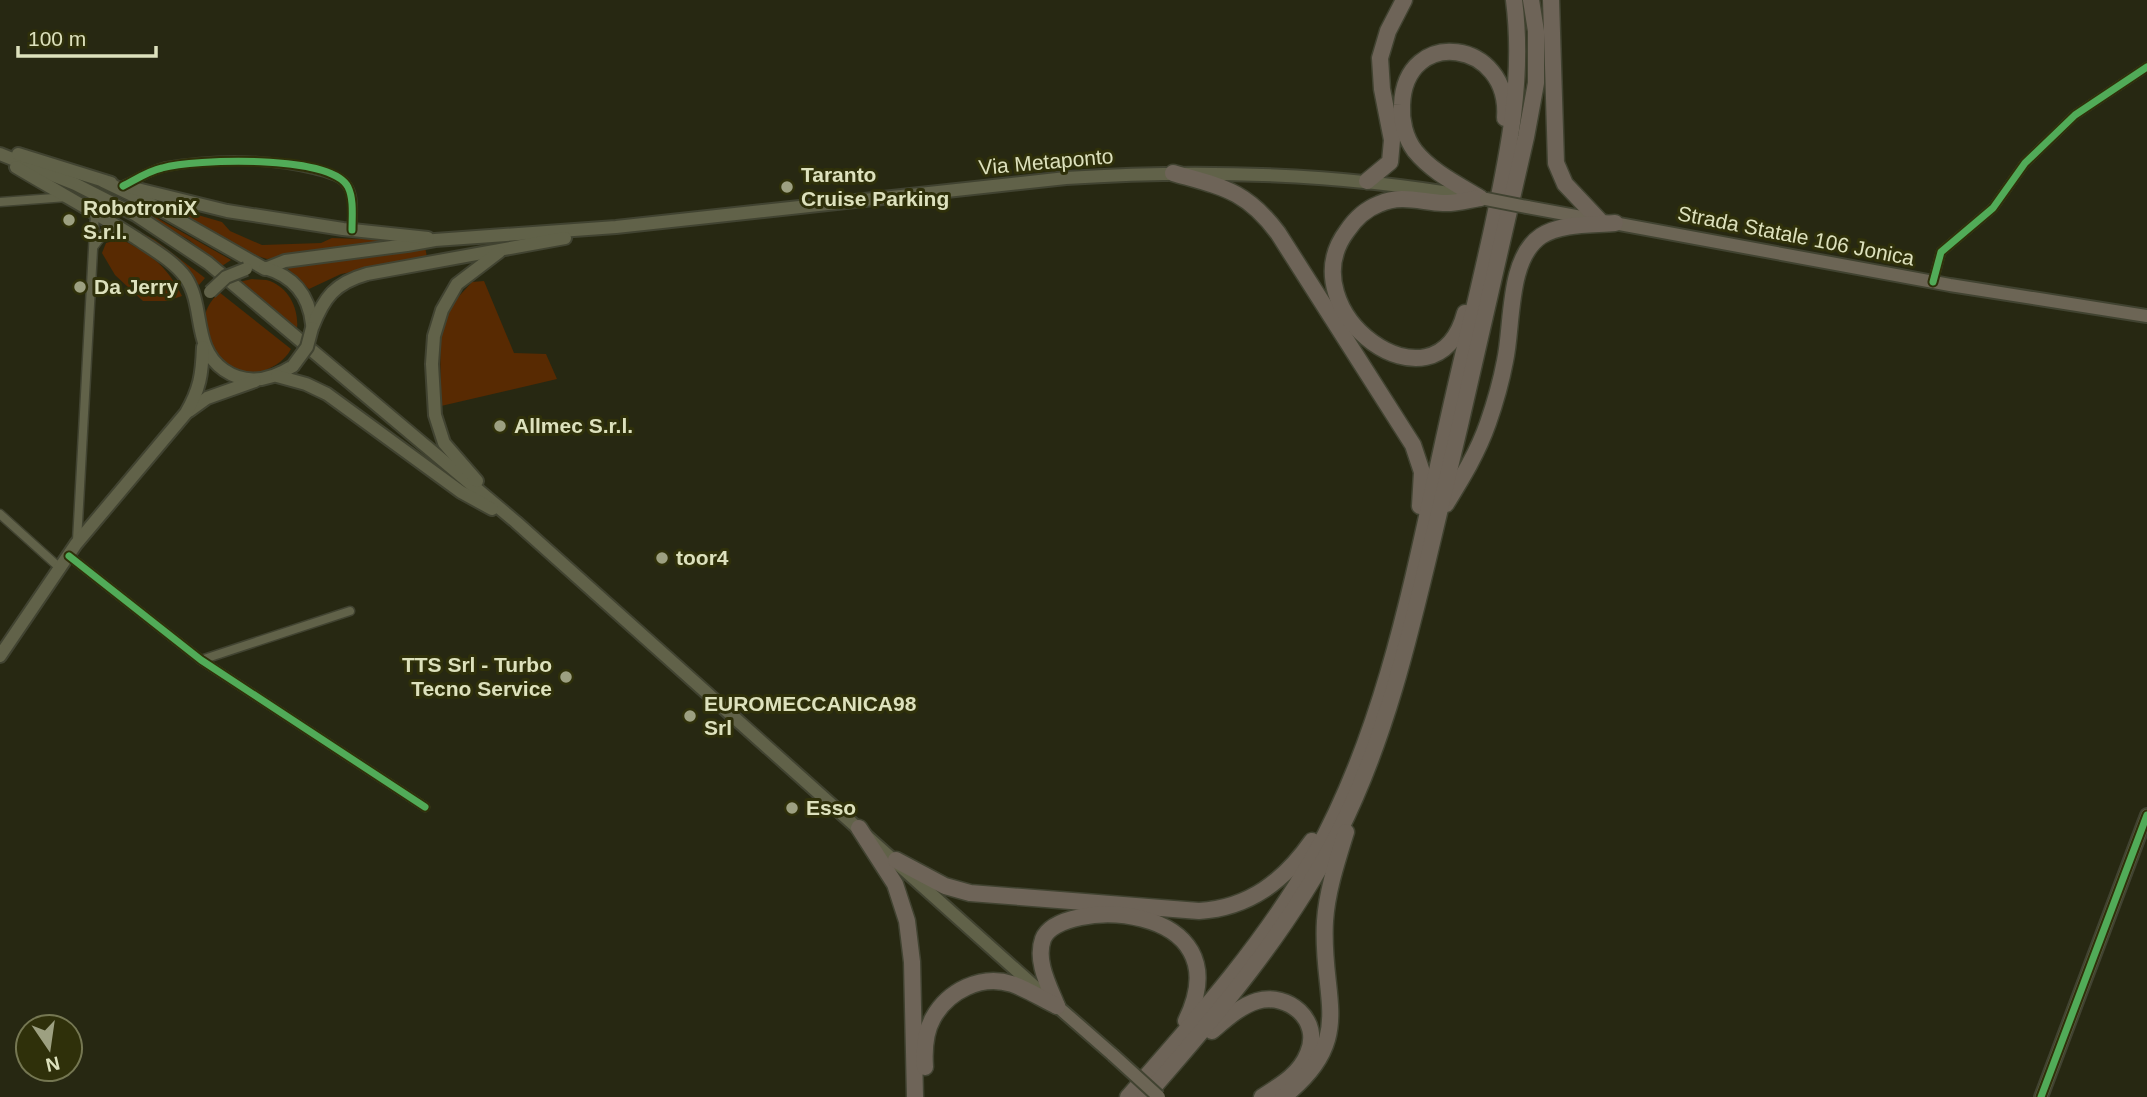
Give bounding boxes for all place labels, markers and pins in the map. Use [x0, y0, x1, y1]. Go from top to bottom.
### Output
place label: Taranto Cruise Parking [801, 163, 949, 210]
marker: Taranto Cruise Parking [779, 179, 795, 195]
place label: RobotroniX S.r.l. [83, 196, 197, 243]
marker: RobotroniX S.r.l. [61, 212, 77, 228]
place label: Da Jerry [94, 275, 178, 298]
marker: Da Jerry [72, 279, 88, 295]
place label: Allmec S.r.l. [514, 414, 633, 437]
marker: Allmec S.r.l. [492, 418, 508, 434]
place label: toor4 [676, 546, 729, 569]
marker: toor4 [654, 550, 670, 566]
place label: TTS Srl - Turbo Tecno Service [402, 653, 552, 700]
marker: TTS Srl - Turbo Tecno Service [558, 669, 574, 685]
place label: EUROMECCANICA98 Srl [704, 692, 917, 739]
marker: EUROMECCANICA98 Srl [682, 708, 698, 724]
place label: Esso [806, 796, 856, 819]
marker: Esso [784, 800, 800, 816]

